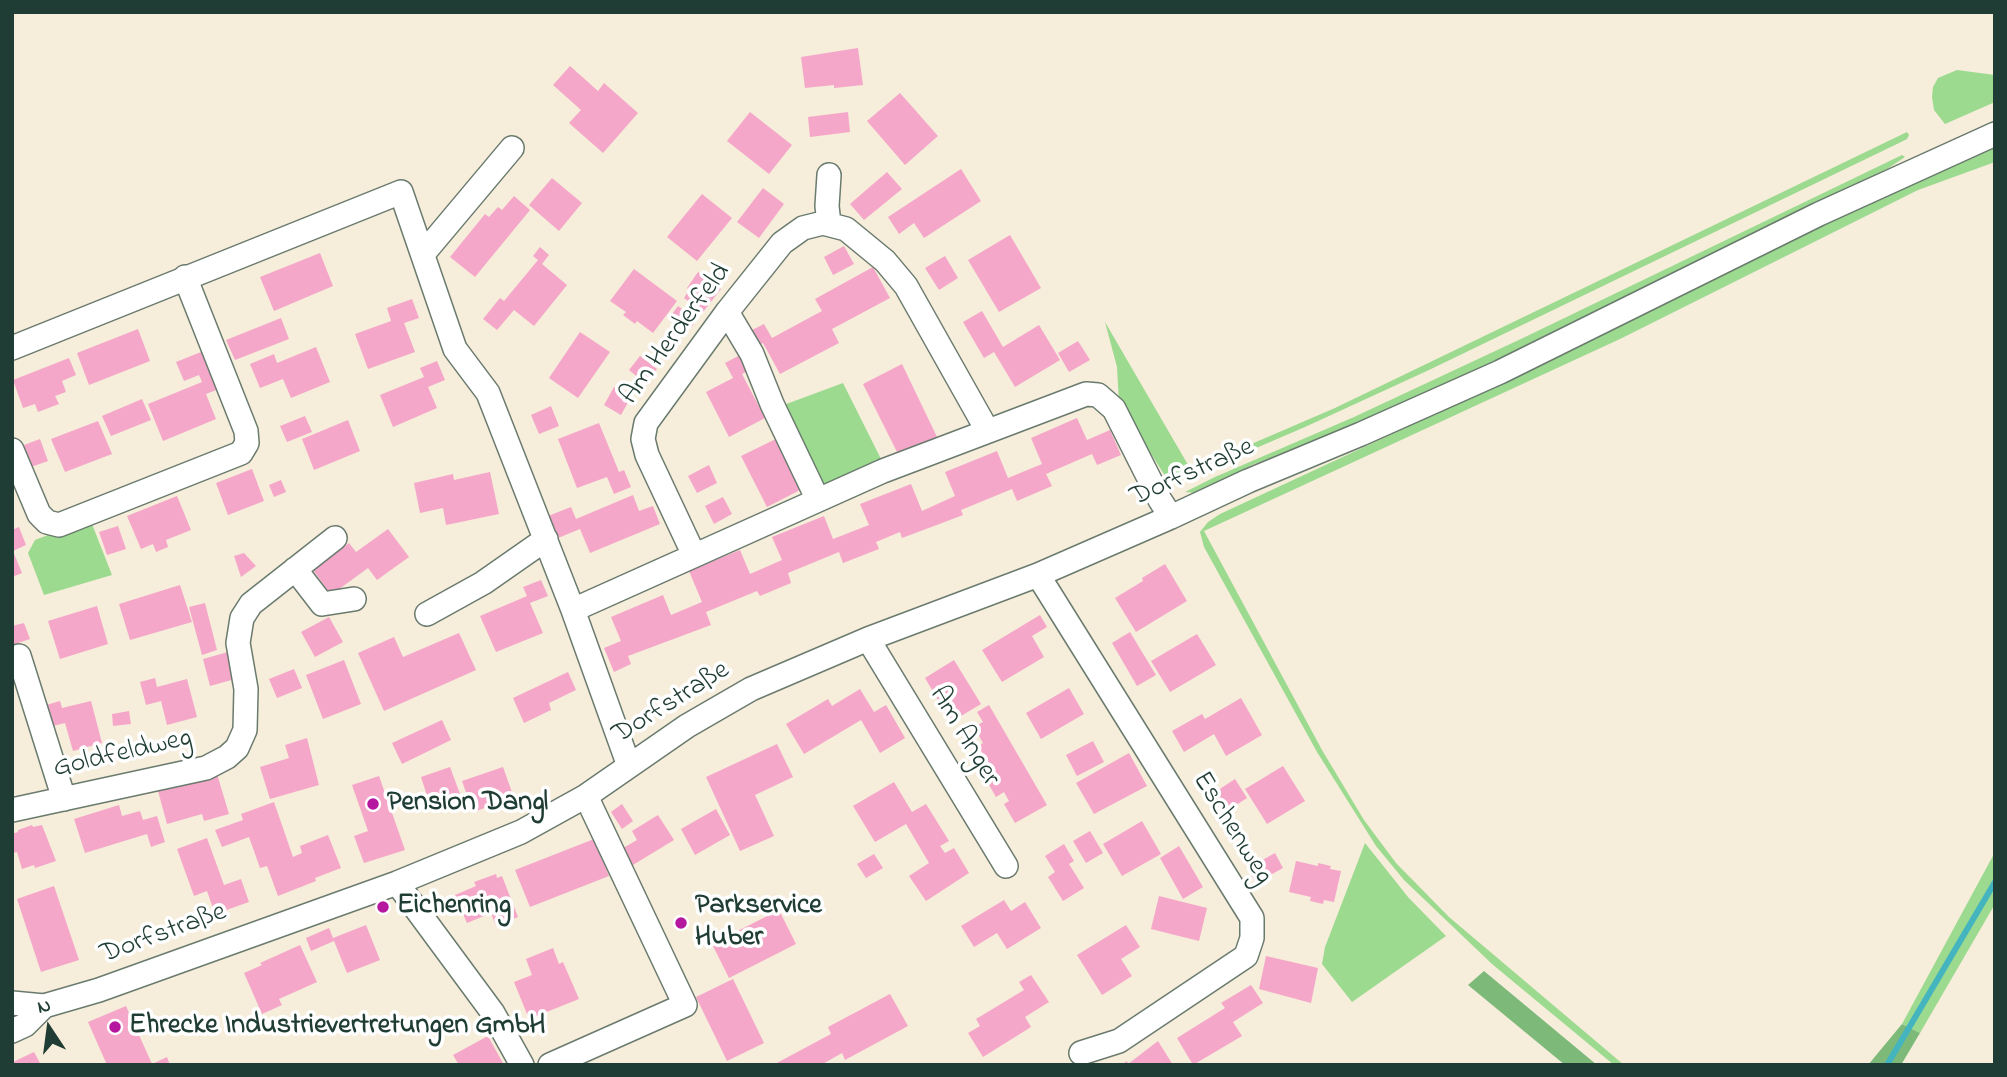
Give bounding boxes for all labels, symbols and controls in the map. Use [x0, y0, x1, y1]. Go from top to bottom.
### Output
street label: Am Herderfeld [615, 258, 739, 412]
street label: Dorfstraße [1126, 432, 1260, 516]
street label: Dorfstraße [607, 655, 737, 753]
street label: Am Anger [920, 681, 1006, 793]
street label: Goldfeldweg [50, 723, 196, 787]
street label: Eschenweg [1183, 766, 1279, 892]
place label: Pension Dangl [387, 787, 548, 821]
marker: Pension Dangl [365, 796, 381, 812]
place label: Eichenring [397, 890, 511, 924]
place label: Parkservice Huber [695, 890, 822, 956]
street label: Dorfstraße [97, 897, 231, 973]
marker: Eichenring [375, 899, 391, 915]
marker: Parkservice Huber [673, 915, 689, 931]
text: N [35, 992, 53, 1022]
north arrow [14, 993, 84, 1063]
place label: Ehrecke Industrievertretungen GmbH [129, 1010, 546, 1044]
marker: Ehrecke Industrievertretungen GmbH [107, 1019, 123, 1035]

